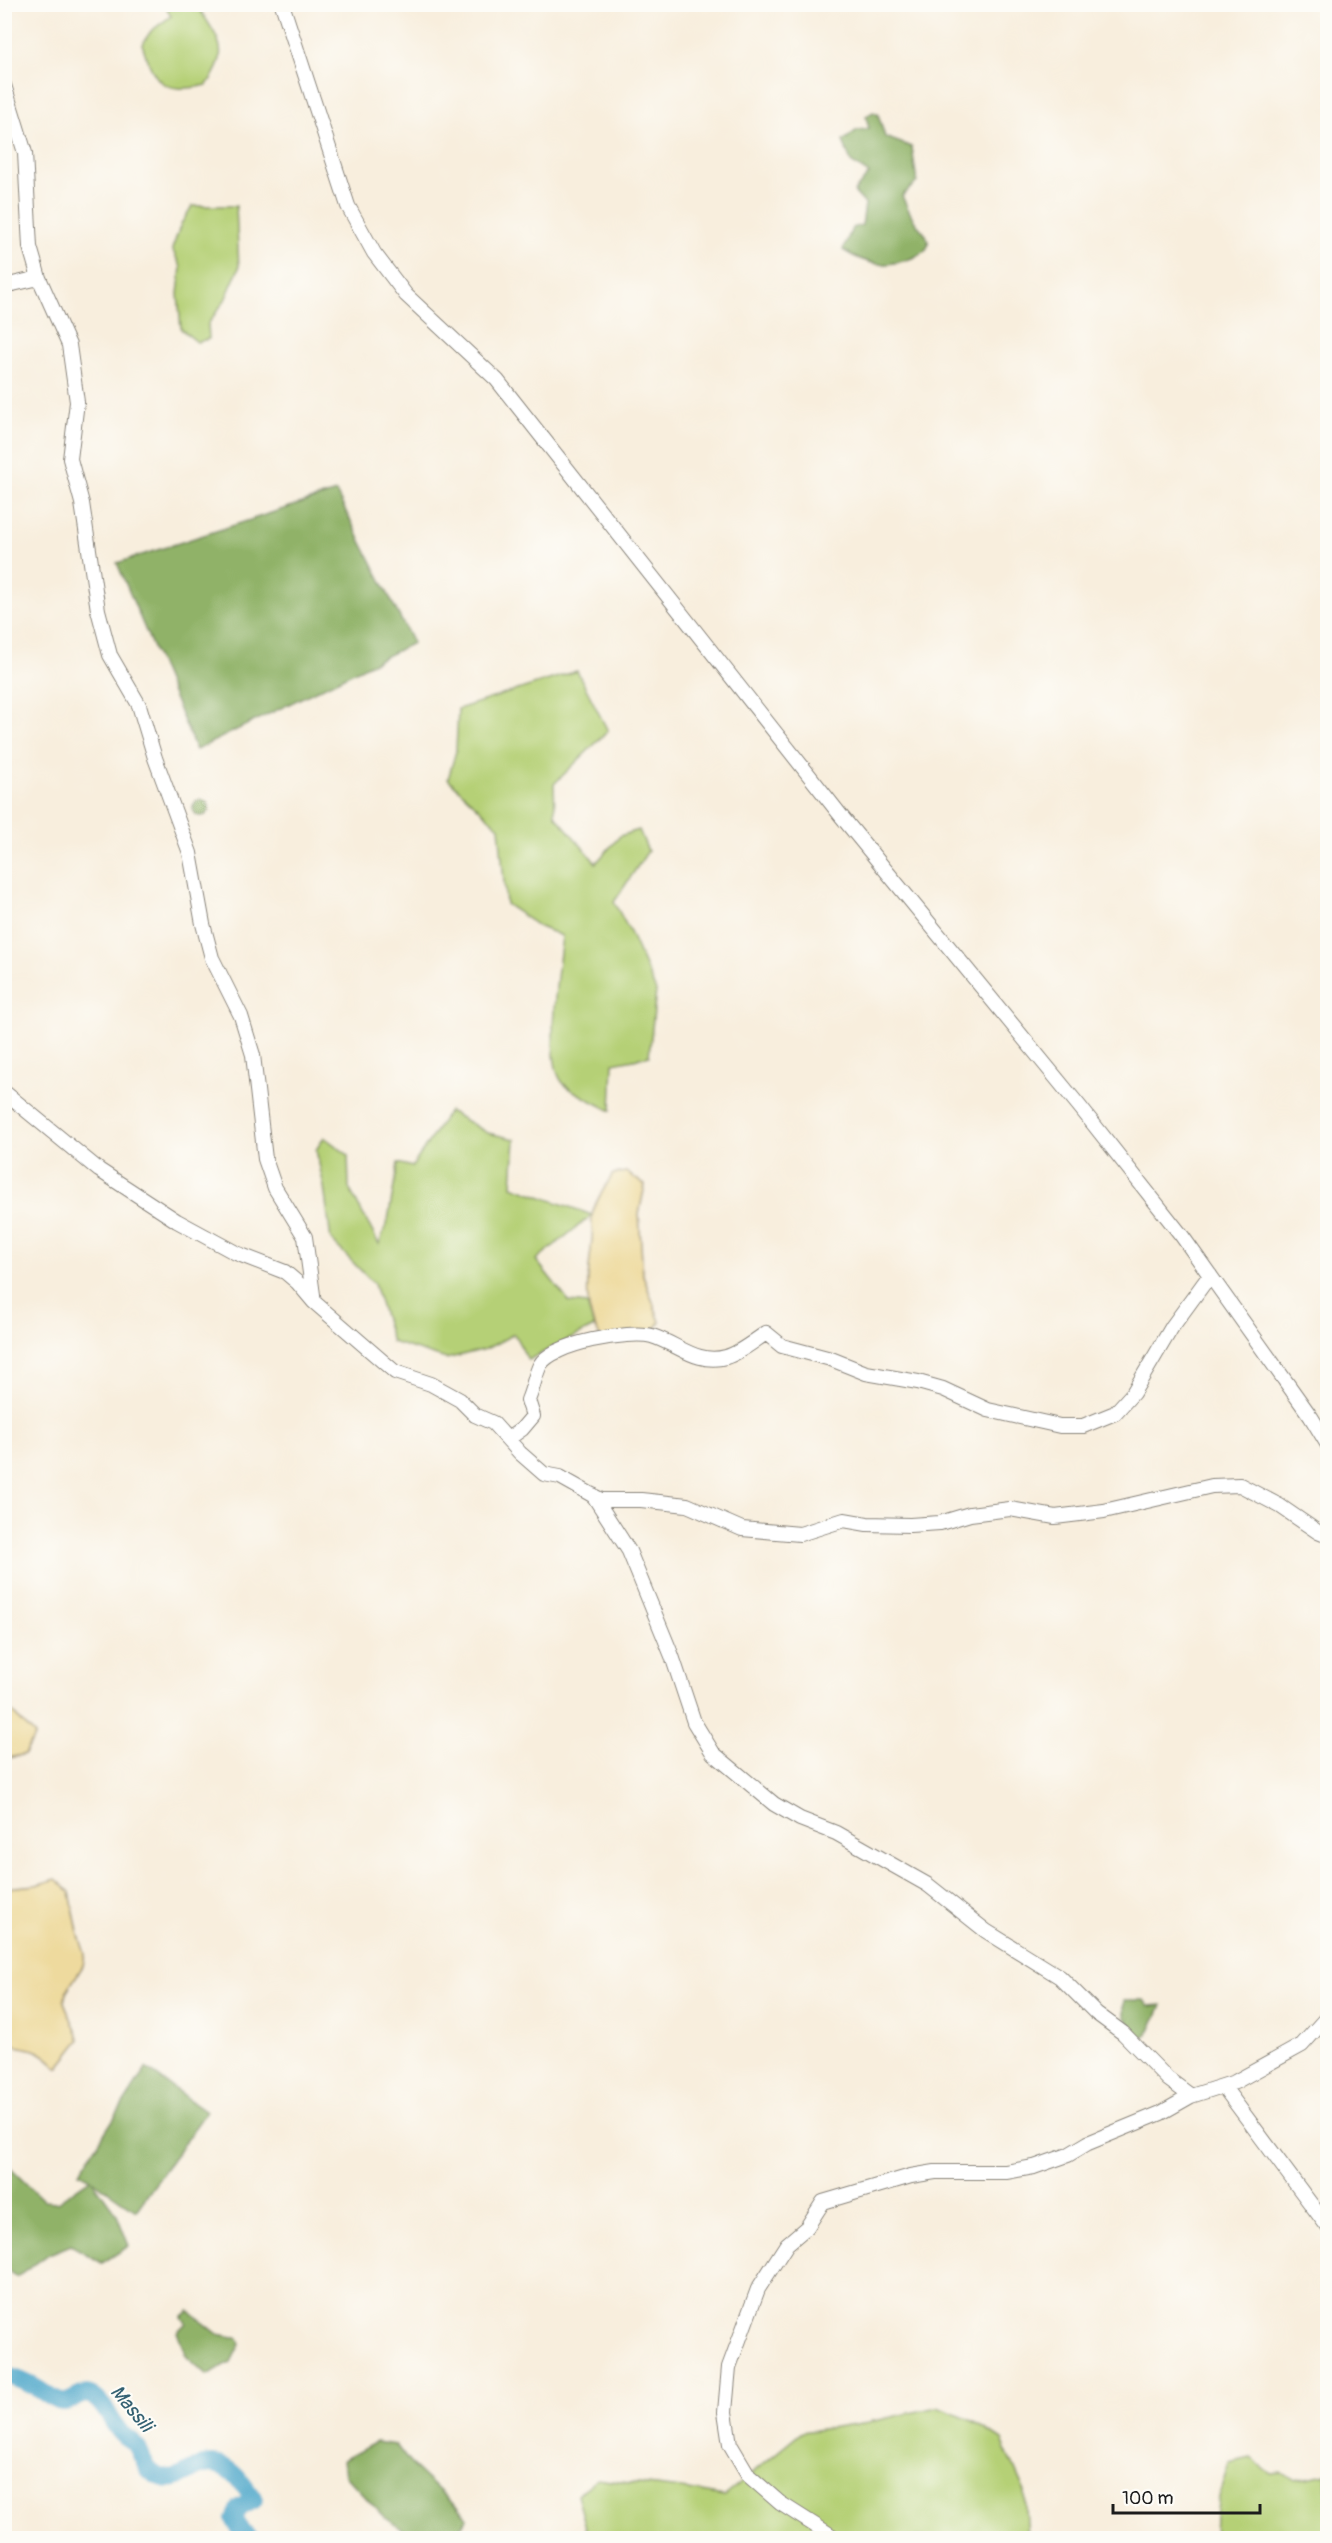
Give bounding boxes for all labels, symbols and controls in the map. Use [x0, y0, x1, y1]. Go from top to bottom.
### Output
water label: Massili [105, 2380, 161, 2439]
scale bar [1113, 2477, 1260, 2515]
text: 100 m [1122, 2487, 1174, 2510]

